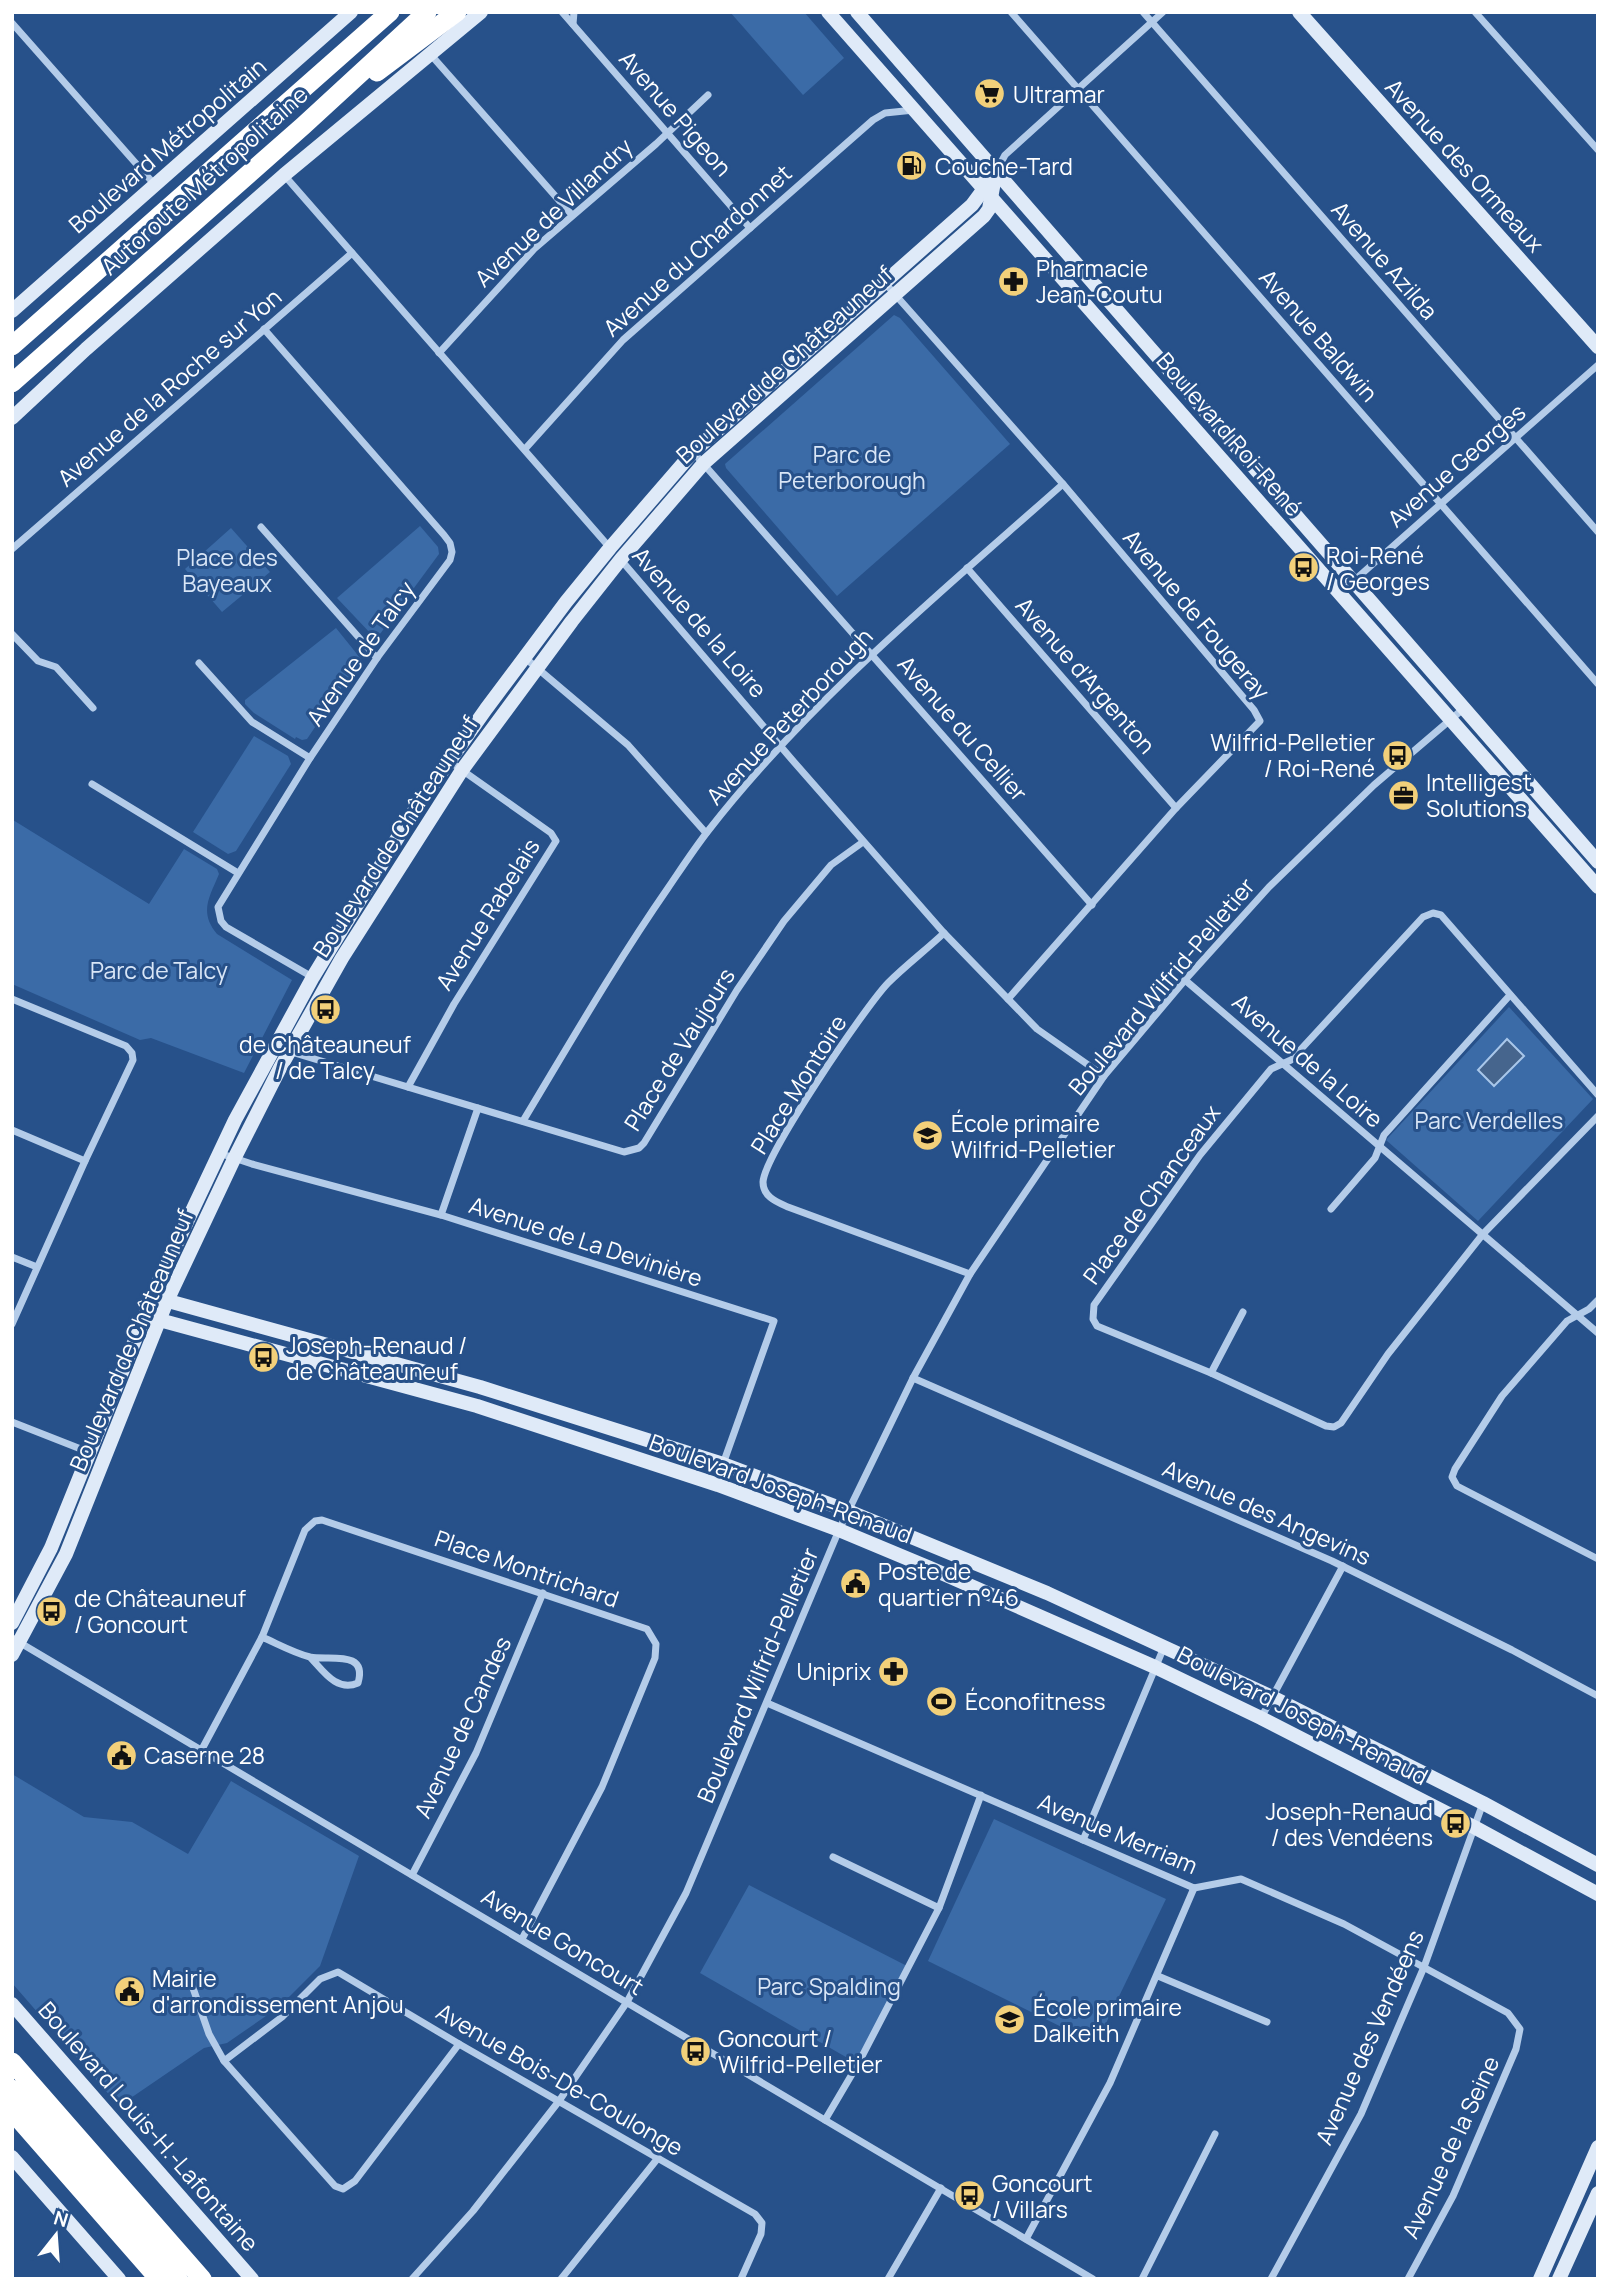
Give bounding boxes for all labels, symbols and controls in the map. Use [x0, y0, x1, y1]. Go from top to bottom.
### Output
street label: Avenue Pigeon [612, 43, 740, 183]
street label: Boulevard Métropolitain [61, 50, 273, 240]
street label: Avenue des Ormeaux [1378, 71, 1552, 259]
supermarket icon: Ultramar [973, 77, 1007, 111]
street label: Autoroute Métropolitaine [93, 78, 315, 282]
place label: Ultramar [1013, 78, 1105, 110]
street label: Avenue de Villandry [467, 130, 639, 294]
fuel station icon: Couche-Tard [895, 149, 929, 183]
place label: Couche-Tard [935, 150, 1073, 182]
street label: Avenue du Chardonnet [596, 157, 798, 343]
street label: Avenue Azilda [1325, 194, 1445, 326]
place label: Pharmacie Jean-Coutu [1036, 252, 1163, 310]
street label: Boulevard de Châteauneuf [669, 258, 899, 470]
street label: Avenue Baldwin [1253, 262, 1385, 408]
pharmacy icon: Pharmacie Jean-Coutu [996, 264, 1030, 298]
street label: Avenue de la Roche sur Yon [50, 281, 288, 493]
street label: Boulevard Roi-René [1150, 345, 1310, 523]
street label: Avenue Georges [1380, 396, 1532, 534]
park label: Parc de Peterborough [778, 438, 926, 496]
street label: Avenue de Fougeray [1116, 522, 1278, 706]
place label: Roi-René / Georges [1326, 539, 1430, 597]
street label: Avenue de la Loire [626, 540, 774, 704]
park label: Place des Bayeaux [176, 541, 278, 599]
bus stop icon: Roi-René / Georges [1286, 551, 1320, 585]
street label: Avenue de Talcy [298, 574, 422, 732]
street label: Avenue d'Argenton [1009, 590, 1163, 760]
street label: Avenue Peterborough [699, 621, 879, 811]
street label: Avenue du Cellier [891, 648, 1035, 808]
street label: Boulevard de Châteauneuf [305, 709, 485, 963]
place label: Wilfrid-Pelletier / Roi-René [1210, 726, 1375, 784]
bus stop icon: Wilfrid-Pelletier / Roi-René [1381, 738, 1415, 772]
place label: Intelligest Solutions [1426, 766, 1532, 824]
office icon: Intelligest Solutions [1386, 778, 1420, 812]
street label: Avenue Rabelais [428, 832, 546, 996]
street label: Boulevard Wilfrid-Pelletier [1061, 871, 1261, 1101]
park label: Parc de Talcy [90, 954, 228, 986]
street label: Place de Vaujours [616, 962, 742, 1136]
street label: Avenue de la Loire [1226, 986, 1390, 1134]
bus stop icon: de Châteauneuf / de Talcy [308, 993, 342, 1027]
street label: Place Montoire [742, 1008, 854, 1160]
place label: de Châteauneuf / de Talcy [239, 1028, 411, 1086]
street label: Place de Chanceaux [1075, 1098, 1227, 1290]
park label: Parc Verdelles [1415, 1104, 1563, 1136]
place label: École primaire Wilfrid-Pelletier [951, 1107, 1116, 1165]
school or university icon: École primaire Wilfrid-Pelletier [911, 1119, 945, 1153]
street label: Avenue de La Devinière [465, 1188, 707, 1294]
street label: Boulevard de Châteauneuf [61, 1204, 201, 1476]
place label: Joseph-Renaud / de Châteauneuf [286, 1329, 467, 1387]
bus stop icon: Joseph-Renaud / de Châteauneuf [246, 1341, 280, 1375]
street label: Boulevard Joseph-Renaud [645, 1426, 917, 1550]
street label: Avenue des Angevins [1158, 1452, 1376, 1572]
street label: Place Montrichard [431, 1521, 623, 1615]
street label: Boulevard Wilfrid-Pelletier [689, 1542, 825, 1808]
place label: Poste de quartier n°46 [878, 1555, 1019, 1613]
public building icon: Poste de quartier n°46 [838, 1567, 872, 1601]
place label: de Châteauneuf / Goncourt [74, 1582, 246, 1640]
bus stop icon: de Châteauneuf / Goncourt [34, 1594, 68, 1628]
street label: Avenue de Candes [406, 1631, 518, 1823]
street label: Boulevard Joseph-Renaud [1172, 1638, 1434, 1792]
pharmacy icon: Uniprix [877, 1654, 911, 1688]
place label: Uniprix [796, 1655, 871, 1687]
sports icon: Éconofitness [925, 1684, 959, 1718]
place label: Éconofitness [965, 1685, 1106, 1717]
public building icon: Caserne 28 [104, 1738, 138, 1772]
place label: Caserne 28 [144, 1739, 265, 1771]
street label: Avenue Merriam [1033, 1785, 1203, 1881]
place label: Joseph-Renaud / des Vendéens [1265, 1795, 1433, 1853]
bus stop icon: Joseph-Renaud / des Vendéens [1439, 1807, 1473, 1841]
street label: Avenue Goncourt [476, 1880, 650, 2002]
street label: Avenue des Vendéens [1307, 1924, 1431, 2150]
place label: Mairie d'arrondissement Anjou [152, 1962, 404, 2020]
park label: Parc Spalding [757, 1970, 901, 2002]
public building icon: Mairie d'arrondissement Anjou [112, 1974, 146, 2008]
place label: École primaire Dalkeith [1033, 1991, 1182, 2049]
street label: Boulevard Louis-H.-Lafontaine [32, 1994, 266, 2258]
street label: Avenue Bois-De-Coulonge [431, 1995, 689, 2163]
school or university icon: École primaire Dalkeith [993, 2003, 1027, 2037]
place label: Goncourt / Wilfrid-Pelletier [718, 2022, 883, 2080]
bus stop icon: Goncourt / Wilfrid-Pelletier [678, 2034, 712, 2068]
street label: Avenue de la Seine [1394, 2051, 1506, 2243]
place label: Goncourt / Villars [992, 2167, 1093, 2225]
bus stop icon: Goncourt / Villars [952, 2179, 986, 2213]
north arrow [21, 2200, 91, 2270]
text: N [51, 2204, 71, 2233]

